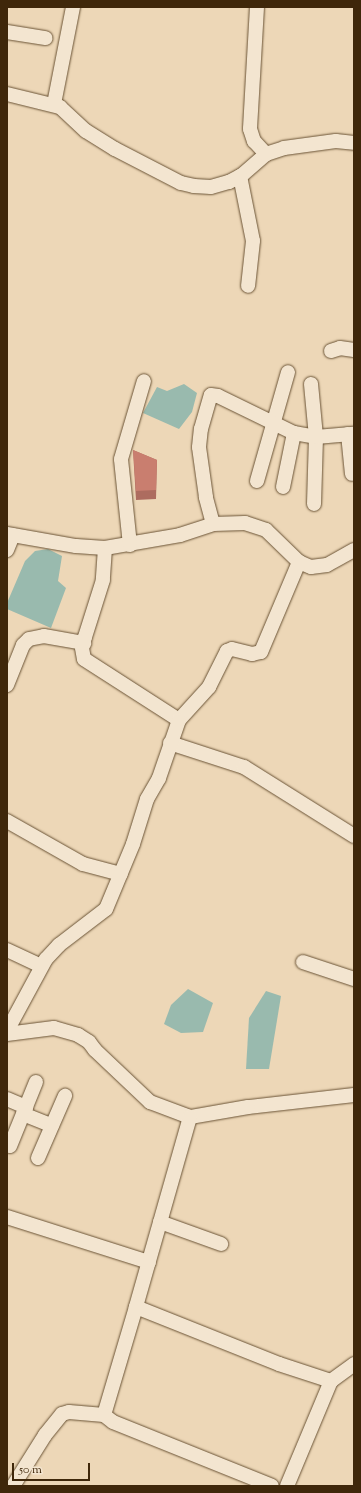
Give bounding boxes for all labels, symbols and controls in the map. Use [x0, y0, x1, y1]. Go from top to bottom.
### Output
scale bar [14, 1455, 92, 1481]
text: 50 m [19, 1461, 42, 1479]

